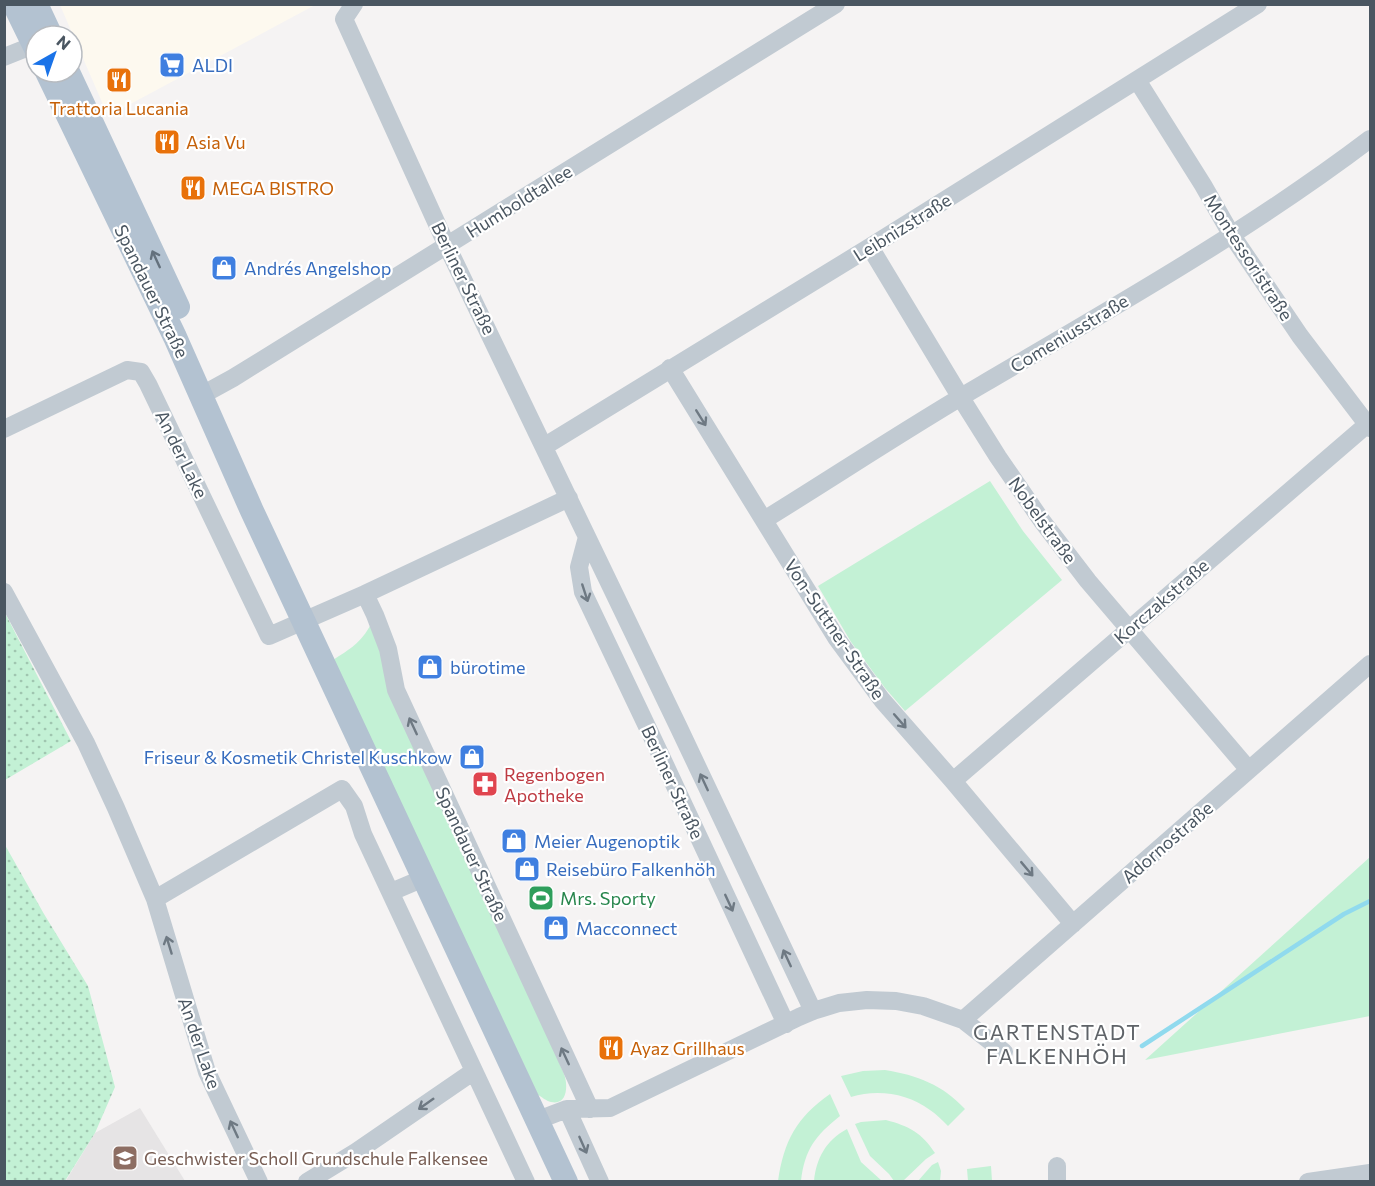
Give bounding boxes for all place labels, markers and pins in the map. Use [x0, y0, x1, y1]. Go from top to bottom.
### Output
supermarket icon: ALDI [157, 50, 187, 80]
place label: ALDI [192, 54, 233, 76]
restaurant icon: Trattoria Lucania [104, 65, 134, 95]
place label: Trattoria Lucania [49, 97, 189, 119]
restaurant icon: Asia Vu [152, 127, 182, 157]
place label: Asia Vu [186, 131, 246, 153]
restaurant icon: MEGA BISTRO [178, 173, 208, 203]
place label: MEGA BISTRO [212, 177, 334, 199]
shop icon: Andrés Angelshop [209, 253, 239, 283]
place label: Andrés Angelshop [244, 257, 391, 279]
shop icon: bürotime [415, 652, 445, 682]
place label: bürotime [450, 656, 525, 678]
shop icon: Friseur & Kosmetik Christel Kuschkow [457, 742, 487, 772]
place label: Friseur & Kosmetik Christel Kuschkow [144, 746, 452, 768]
place label: Regenbogen Apotheke [504, 763, 605, 806]
pharmacy icon: Regenbogen Apotheke [470, 769, 500, 799]
shop icon: Meier Augenoptik [499, 826, 529, 856]
place label: Meier Augenoptik [534, 830, 680, 852]
shop icon: Reisebüro Falkenhöh [512, 854, 542, 884]
place label: Reisebüro Falkenhöh [546, 858, 716, 880]
sports icon: Mrs. Sporty [526, 883, 556, 913]
place label: Mrs. Sporty [560, 887, 656, 909]
shop icon: Macconnect [541, 913, 571, 943]
place label: Macconnect [576, 917, 677, 939]
restaurant icon: Ayaz Grillhaus [596, 1033, 626, 1063]
place label: Ayaz Grillhaus [630, 1037, 745, 1059]
school or university icon: Geschwister Scholl Grundschule Falkensee [110, 1143, 140, 1173]
place label: Geschwister Scholl Grundschule Falkensee [144, 1147, 488, 1169]

